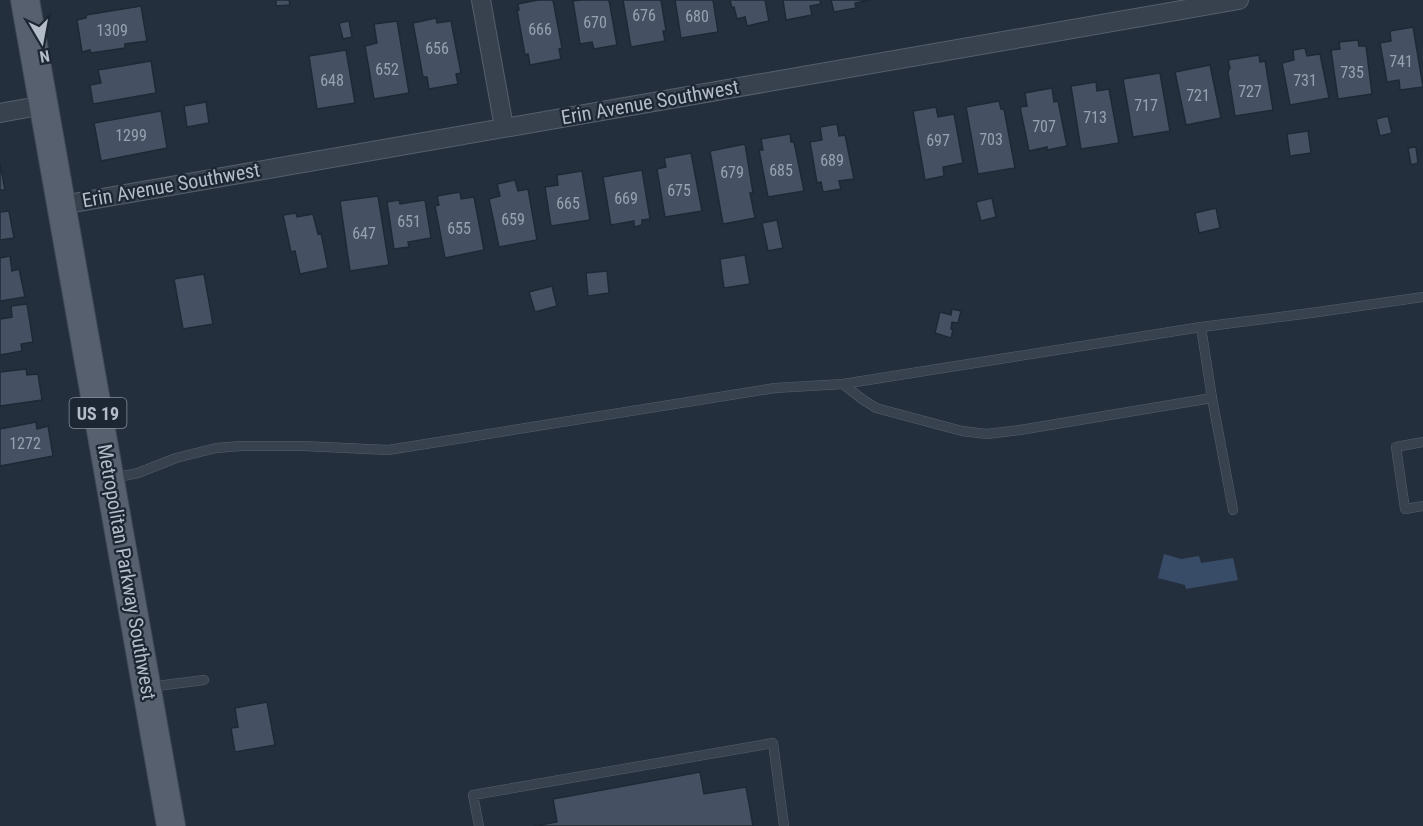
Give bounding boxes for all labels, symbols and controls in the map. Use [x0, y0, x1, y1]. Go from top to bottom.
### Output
house number: 676 [632, 6, 656, 25]
house number: 680 [685, 7, 709, 26]
north arrow [12, 12, 72, 72]
house number: 670 [583, 13, 607, 32]
house number: 666 [528, 20, 552, 39]
house number: 1309 [96, 21, 128, 40]
house number: 656 [425, 39, 449, 58]
text: N [38, 46, 51, 66]
house number: 741 [1389, 52, 1413, 71]
house number: 652 [375, 60, 399, 79]
house number: 735 [1340, 63, 1364, 82]
house number: 648 [320, 71, 344, 90]
house number: 731 [1293, 71, 1317, 90]
street label: Erin Avenue Southwest [559, 75, 741, 129]
house number: 727 [1238, 82, 1262, 101]
house number: 721 [1186, 86, 1210, 105]
house number: 717 [1134, 96, 1158, 115]
house number: 713 [1083, 108, 1107, 127]
house number: 707 [1032, 117, 1056, 136]
house number: 1299 [115, 126, 147, 145]
house number: 703 [979, 130, 1003, 149]
house number: 697 [926, 131, 950, 150]
house number: 689 [820, 151, 844, 170]
street label: Erin Avenue Southwest [80, 158, 262, 212]
house number: 685 [769, 161, 793, 180]
house number: 679 [720, 163, 744, 182]
house number: 675 [667, 181, 691, 200]
house number: 669 [614, 189, 638, 208]
house number: 665 [556, 194, 580, 213]
house number: 659 [501, 210, 525, 229]
house number: 651 [397, 212, 421, 231]
house number: 655 [447, 219, 471, 238]
house number: 647 [352, 224, 376, 243]
road number: US 19 [70, 398, 126, 428]
house number: 1272 [9, 434, 41, 453]
street label: Metropolitan Parkway Southwest [93, 442, 161, 702]

